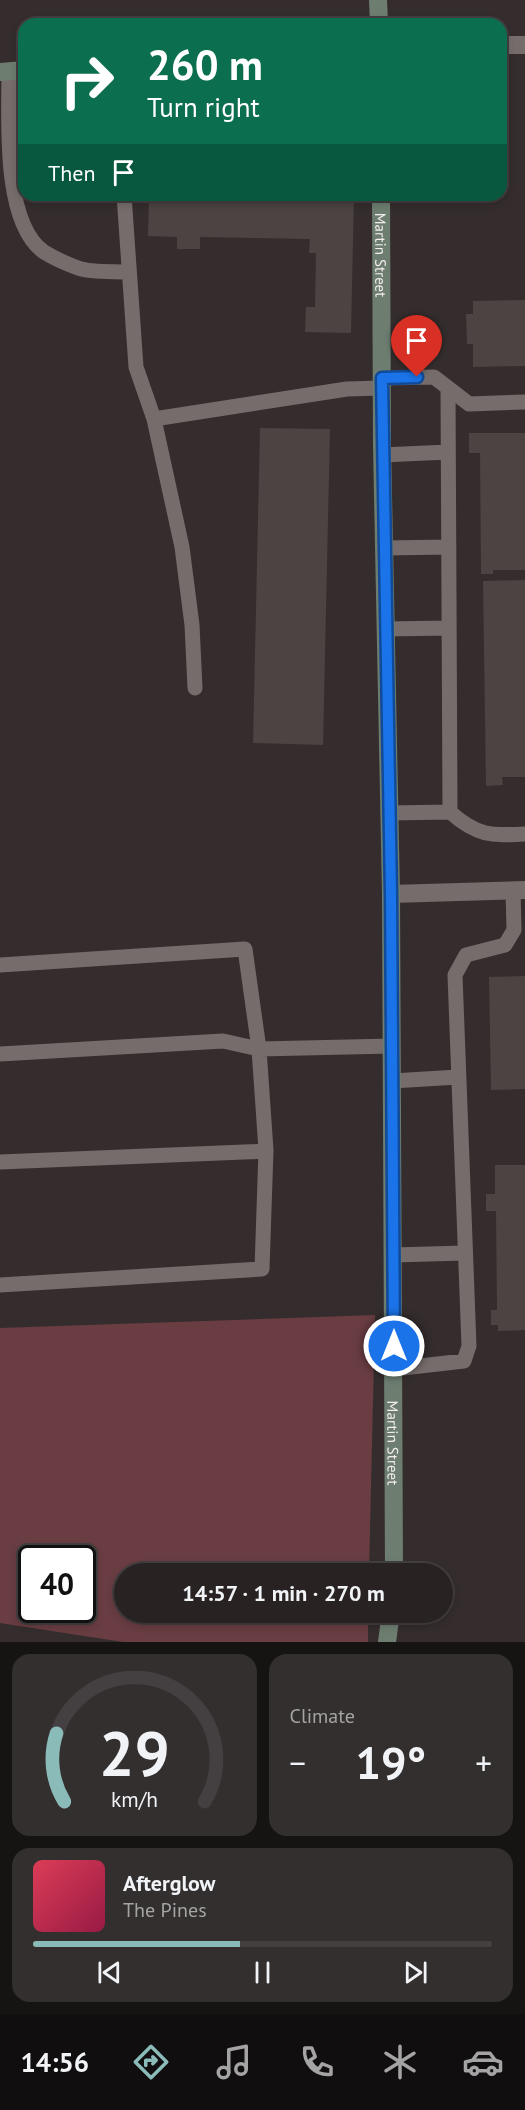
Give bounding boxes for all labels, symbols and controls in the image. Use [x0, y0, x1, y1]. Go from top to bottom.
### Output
text: 260 m [147, 37, 263, 92]
icon: right [48, 42, 126, 120]
text: Turn right [147, 90, 260, 124]
icon: arrive [107, 156, 140, 189]
text: Then [48, 159, 95, 187]
street label: Martin Street [372, 213, 391, 297]
pin [391, 315, 442, 377]
icon: arrive [400, 324, 433, 357]
position arrow [362, 1314, 426, 1378]
street label: Martin Street [384, 1401, 403, 1485]
speed limit sign: 40 [18, 1545, 96, 1623]
text: 14:57 · 1 min · 270 m [182, 1579, 385, 1607]
text: Climate [290, 1703, 355, 1729]
text: 29 [99, 1712, 170, 1793]
text: 19° [355, 1733, 426, 1791]
text: − [290, 1741, 306, 1784]
text: + [475, 1741, 492, 1784]
text: km/h [111, 1785, 158, 1813]
text: Afterglow [123, 1869, 215, 1897]
text: The Pines [123, 1897, 207, 1923]
icon: previous [93, 1956, 126, 1989]
icon: pause [246, 1956, 279, 1989]
icon: next [399, 1956, 432, 1989]
icon: directions [130, 2041, 172, 2083]
icon: music [213, 2041, 255, 2083]
icon: phone [296, 2041, 338, 2083]
icon: climate [379, 2041, 421, 2083]
icon: car [462, 2041, 504, 2083]
text: 14:56 [21, 2045, 89, 2079]

